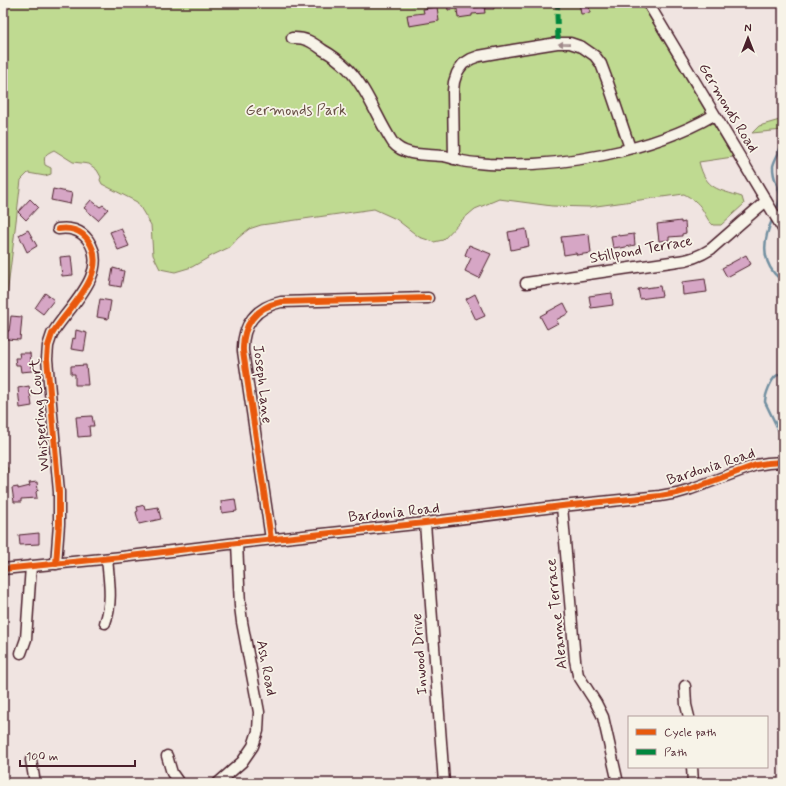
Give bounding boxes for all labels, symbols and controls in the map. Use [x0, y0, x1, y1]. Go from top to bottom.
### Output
north arrow [728, 18, 768, 58]
text: N [744, 22, 752, 36]
one-way arrow [558, 40, 570, 47]
street label: Germonds Road [693, 60, 763, 156]
park label: Germonds Park [246, 101, 346, 121]
street label: Stillpond Terrace [588, 231, 694, 269]
street label: Joseph Lane [247, 343, 277, 425]
street label: Whispering Court [25, 358, 55, 472]
street label: Bardonia Road [664, 443, 758, 491]
street label: Bardonia Road [347, 498, 441, 528]
street label: Aleanne Terrace [541, 557, 573, 671]
street label: Inwood Drive [407, 612, 433, 695]
street label: Ash Road [251, 638, 281, 698]
legend [628, 716, 768, 768]
text: Cycle path [664, 725, 716, 741]
scale bar [20, 742, 135, 768]
text: Path [664, 745, 687, 761]
text: 100 m [26, 749, 58, 765]

